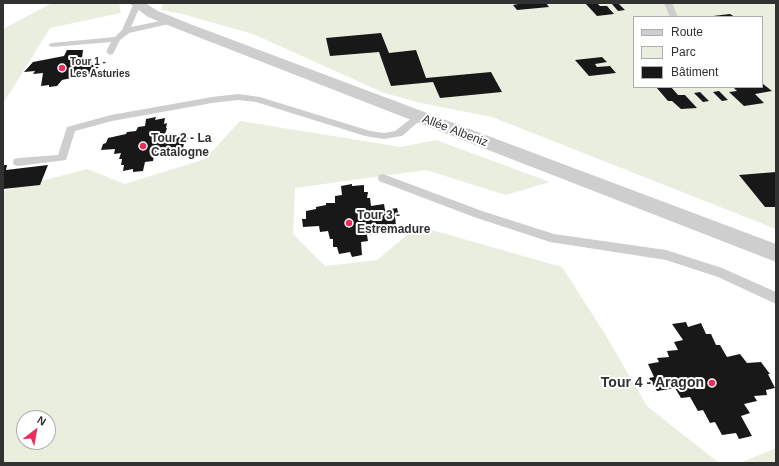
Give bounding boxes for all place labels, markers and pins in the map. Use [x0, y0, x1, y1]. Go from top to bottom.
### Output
place label: Tour 1 - Les Asturies [70, 56, 130, 80]
marker: Tour 1 - Les Asturies [57, 63, 67, 73]
place label: Tour 2 - La Catalogne [151, 132, 211, 160]
marker: Tour 2 - La Catalogne [138, 141, 148, 151]
place label: Tour 3 - Estremadure [357, 209, 430, 237]
marker: Tour 3 - Estremadure [344, 218, 354, 228]
place label: Tour 4 - Aragon [601, 375, 704, 391]
marker: Tour 4 - Aragon [707, 378, 717, 388]

